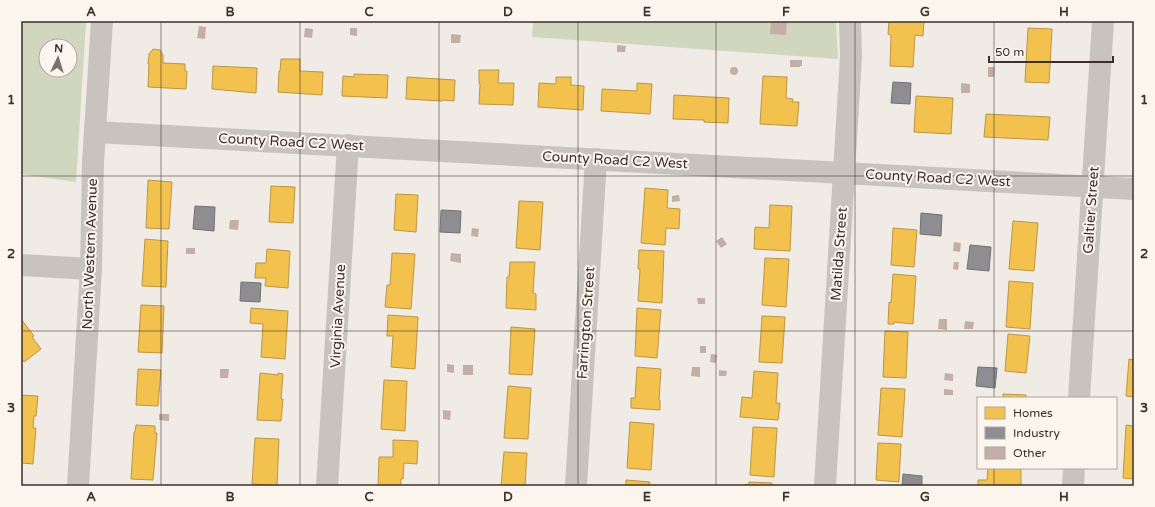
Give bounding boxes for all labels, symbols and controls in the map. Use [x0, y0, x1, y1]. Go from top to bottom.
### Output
text: A [86, 4, 96, 20]
text: B [225, 4, 235, 20]
text: C [364, 4, 374, 20]
text: D [503, 4, 513, 20]
text: E [643, 4, 651, 20]
text: F [782, 4, 790, 20]
text: G [920, 4, 930, 20]
text: H [1059, 4, 1069, 20]
north arrow [38, 38, 78, 78]
scale bar [989, 38, 1113, 64]
text: N [54, 42, 64, 55]
text: 50 m [995, 45, 1024, 59]
text: 1 [7, 92, 15, 108]
text: 1 [1140, 92, 1148, 108]
street label: County Road C2 West [218, 130, 365, 154]
street label: County Road C2 West [542, 148, 689, 172]
street label: Galtier Street [1079, 165, 1103, 254]
street label: County Road C2 West [865, 166, 1012, 190]
street label: North Western Avenue [79, 178, 101, 330]
street label: Matilda Street [827, 206, 851, 301]
text: 2 [7, 246, 15, 262]
text: 2 [1140, 246, 1148, 262]
street label: Virginia Avenue [327, 263, 349, 368]
street label: Farrington Street [574, 265, 598, 380]
legend [977, 397, 1117, 469]
text: 3 [7, 400, 15, 416]
text: 3 [1140, 400, 1148, 416]
text: Homes [1013, 406, 1053, 420]
text: Industry [1013, 426, 1060, 440]
text: Other [1013, 446, 1046, 460]
text: A [86, 489, 96, 505]
text: B [225, 489, 235, 505]
text: C [364, 489, 374, 505]
text: D [503, 489, 513, 505]
text: E [643, 489, 651, 505]
text: F [782, 489, 790, 505]
text: G [920, 489, 930, 505]
text: H [1059, 489, 1069, 505]

